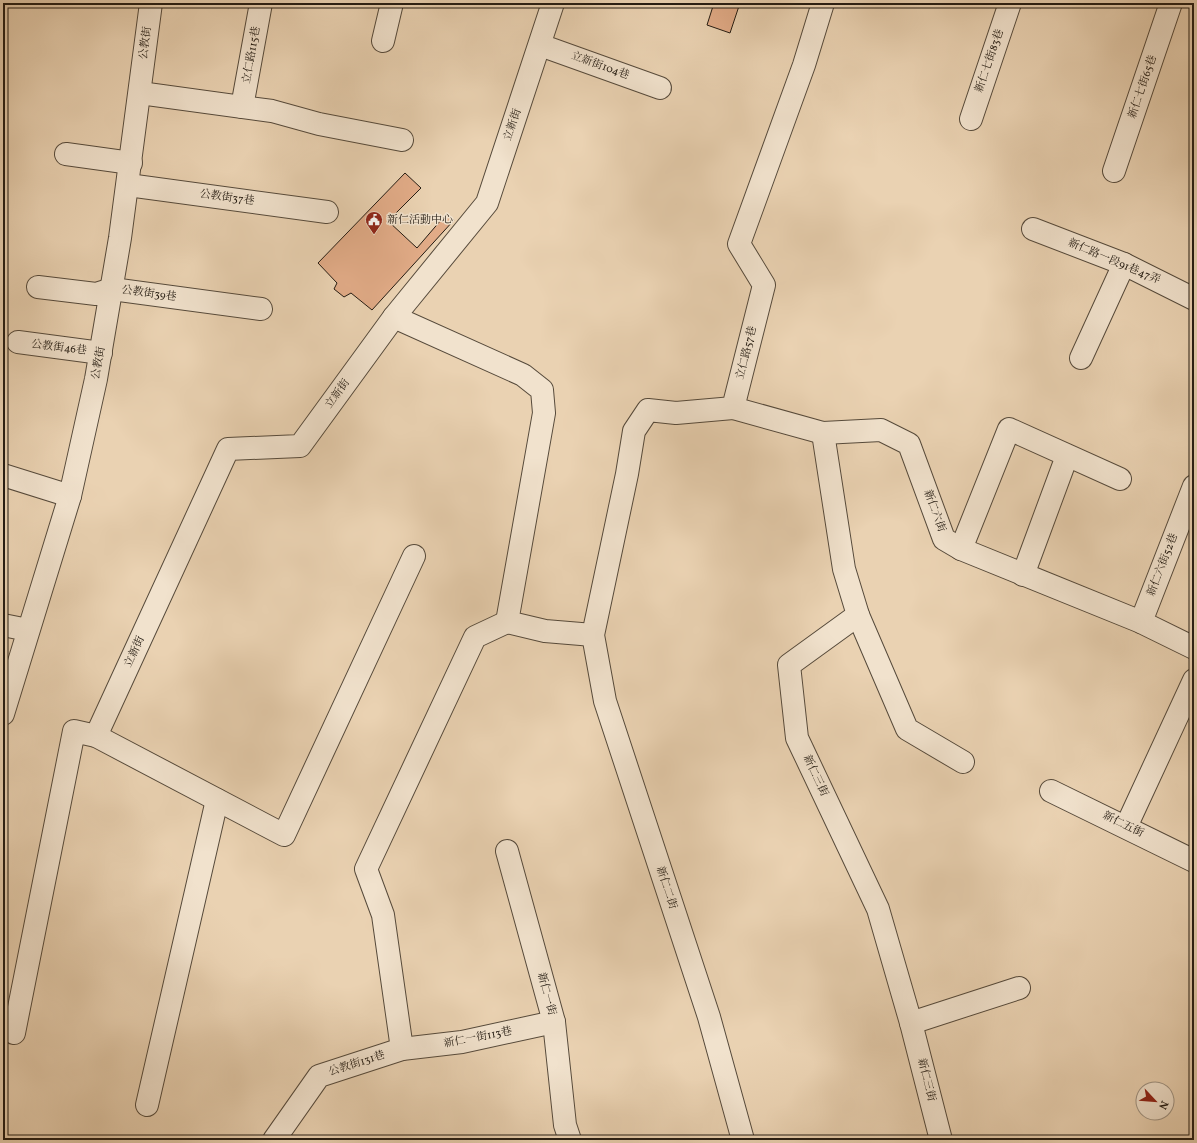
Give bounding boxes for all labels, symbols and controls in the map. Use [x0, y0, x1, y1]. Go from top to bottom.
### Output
street label: 立仁路115巷 [240, 25, 264, 85]
street label: 公教街 [137, 26, 155, 60]
street label: 新仁七街83巷 [972, 27, 1008, 95]
street label: 立新街104巷 [569, 48, 631, 84]
street label: 新仁七街65巷 [1125, 53, 1161, 121]
street label: 立新街 [501, 107, 525, 143]
street label: 公教街37巷 [199, 187, 255, 209]
public building icon: 新仁活動中心 [364, 210, 384, 235]
place label: 新仁活動中心 [387, 213, 453, 228]
street label: 新仁路一段91巷47弄 [1066, 236, 1162, 288]
street label: 公教街39巷 [121, 283, 177, 305]
street label: 立仁路57巷 [733, 325, 761, 381]
street label: 公教街46巷 [30, 337, 88, 359]
street label: 公教街 [89, 345, 109, 381]
street label: 立新街 [322, 376, 354, 412]
street label: 新仁六街 [919, 488, 949, 534]
street label: 新仁六街52巷 [1144, 531, 1182, 599]
street label: 立新街 [121, 634, 149, 670]
street label: 新仁三街 [799, 753, 831, 799]
street label: 新仁五街 [1100, 809, 1146, 841]
street label: 新仁二街 [652, 865, 680, 911]
street label: 新仁一街 [533, 971, 559, 1017]
street label: 新仁一街113巷 [443, 1024, 513, 1052]
street label: 公教街131巷 [327, 1048, 387, 1080]
street label: 新仁三街 [913, 1057, 939, 1103]
north arrow [1135, 1081, 1175, 1121]
text: N [1154, 1098, 1171, 1112]

